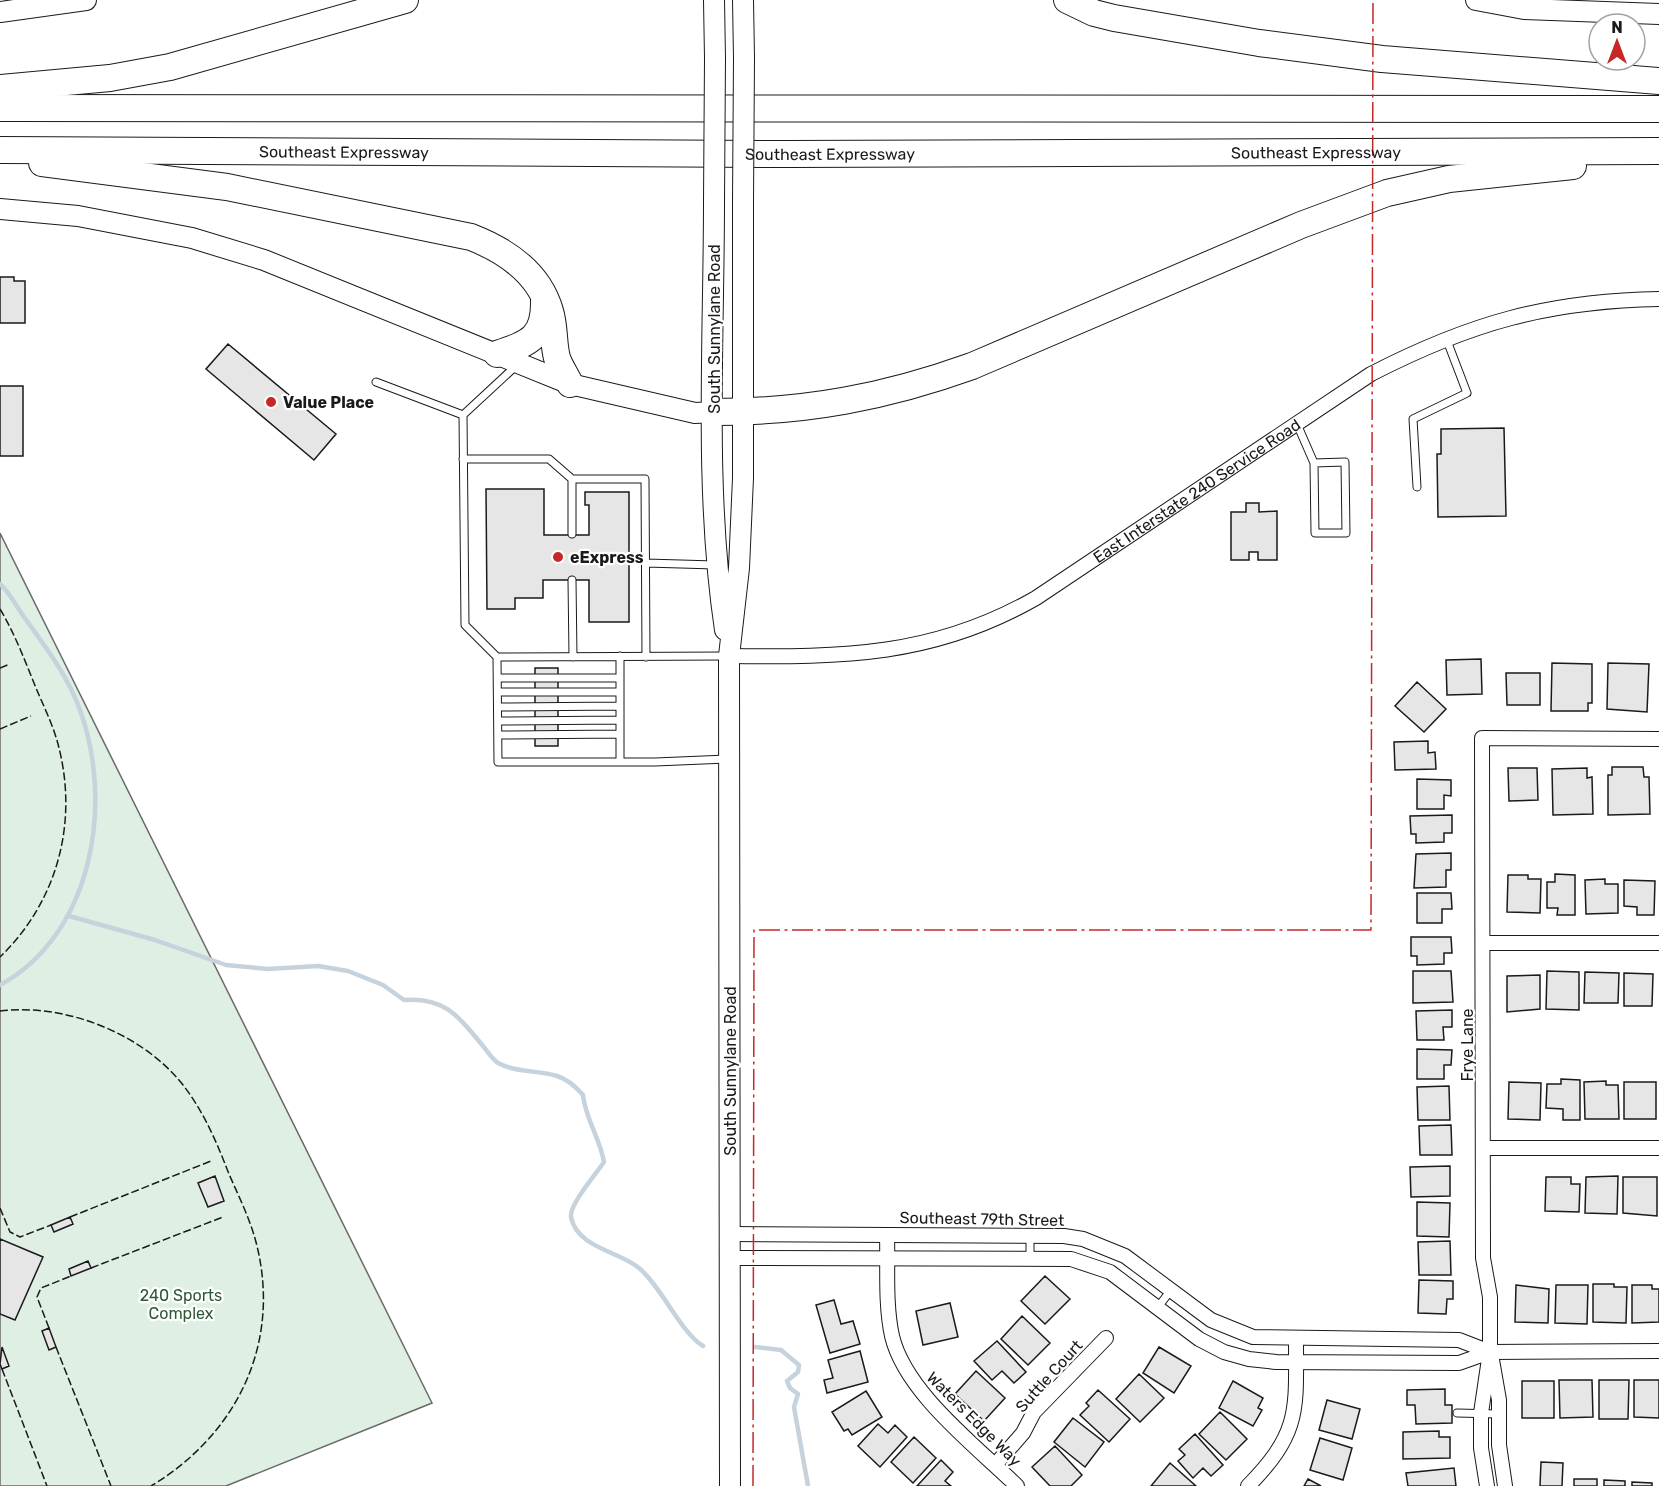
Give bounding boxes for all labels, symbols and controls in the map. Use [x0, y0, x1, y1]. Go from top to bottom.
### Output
north arrow [1587, 12, 1647, 72]
text: N [1611, 18, 1623, 37]
street label: Southeast Expressway [259, 142, 429, 162]
street label: Southeast Expressway [1231, 142, 1401, 162]
street label: Southeast Expressway [745, 144, 915, 164]
street label: South Sunnylane Road [705, 244, 724, 414]
place label: Value Place [283, 393, 374, 412]
marker: Value Place [264, 395, 278, 409]
street label: East Interstate 240 Service Road [1089, 415, 1304, 567]
place label: eExpress [570, 548, 644, 567]
marker: eExpress [551, 550, 565, 564]
street label: South Sunnylane Road [721, 986, 740, 1156]
street label: Frye Lane [1458, 1008, 1477, 1082]
street label: Southeast 79th Street [899, 1208, 1065, 1230]
park label: 240 Sports Complex [140, 1286, 222, 1323]
street label: Suttle Court [1012, 1336, 1086, 1416]
street label: Waters Edge Way [923, 1368, 1025, 1470]

